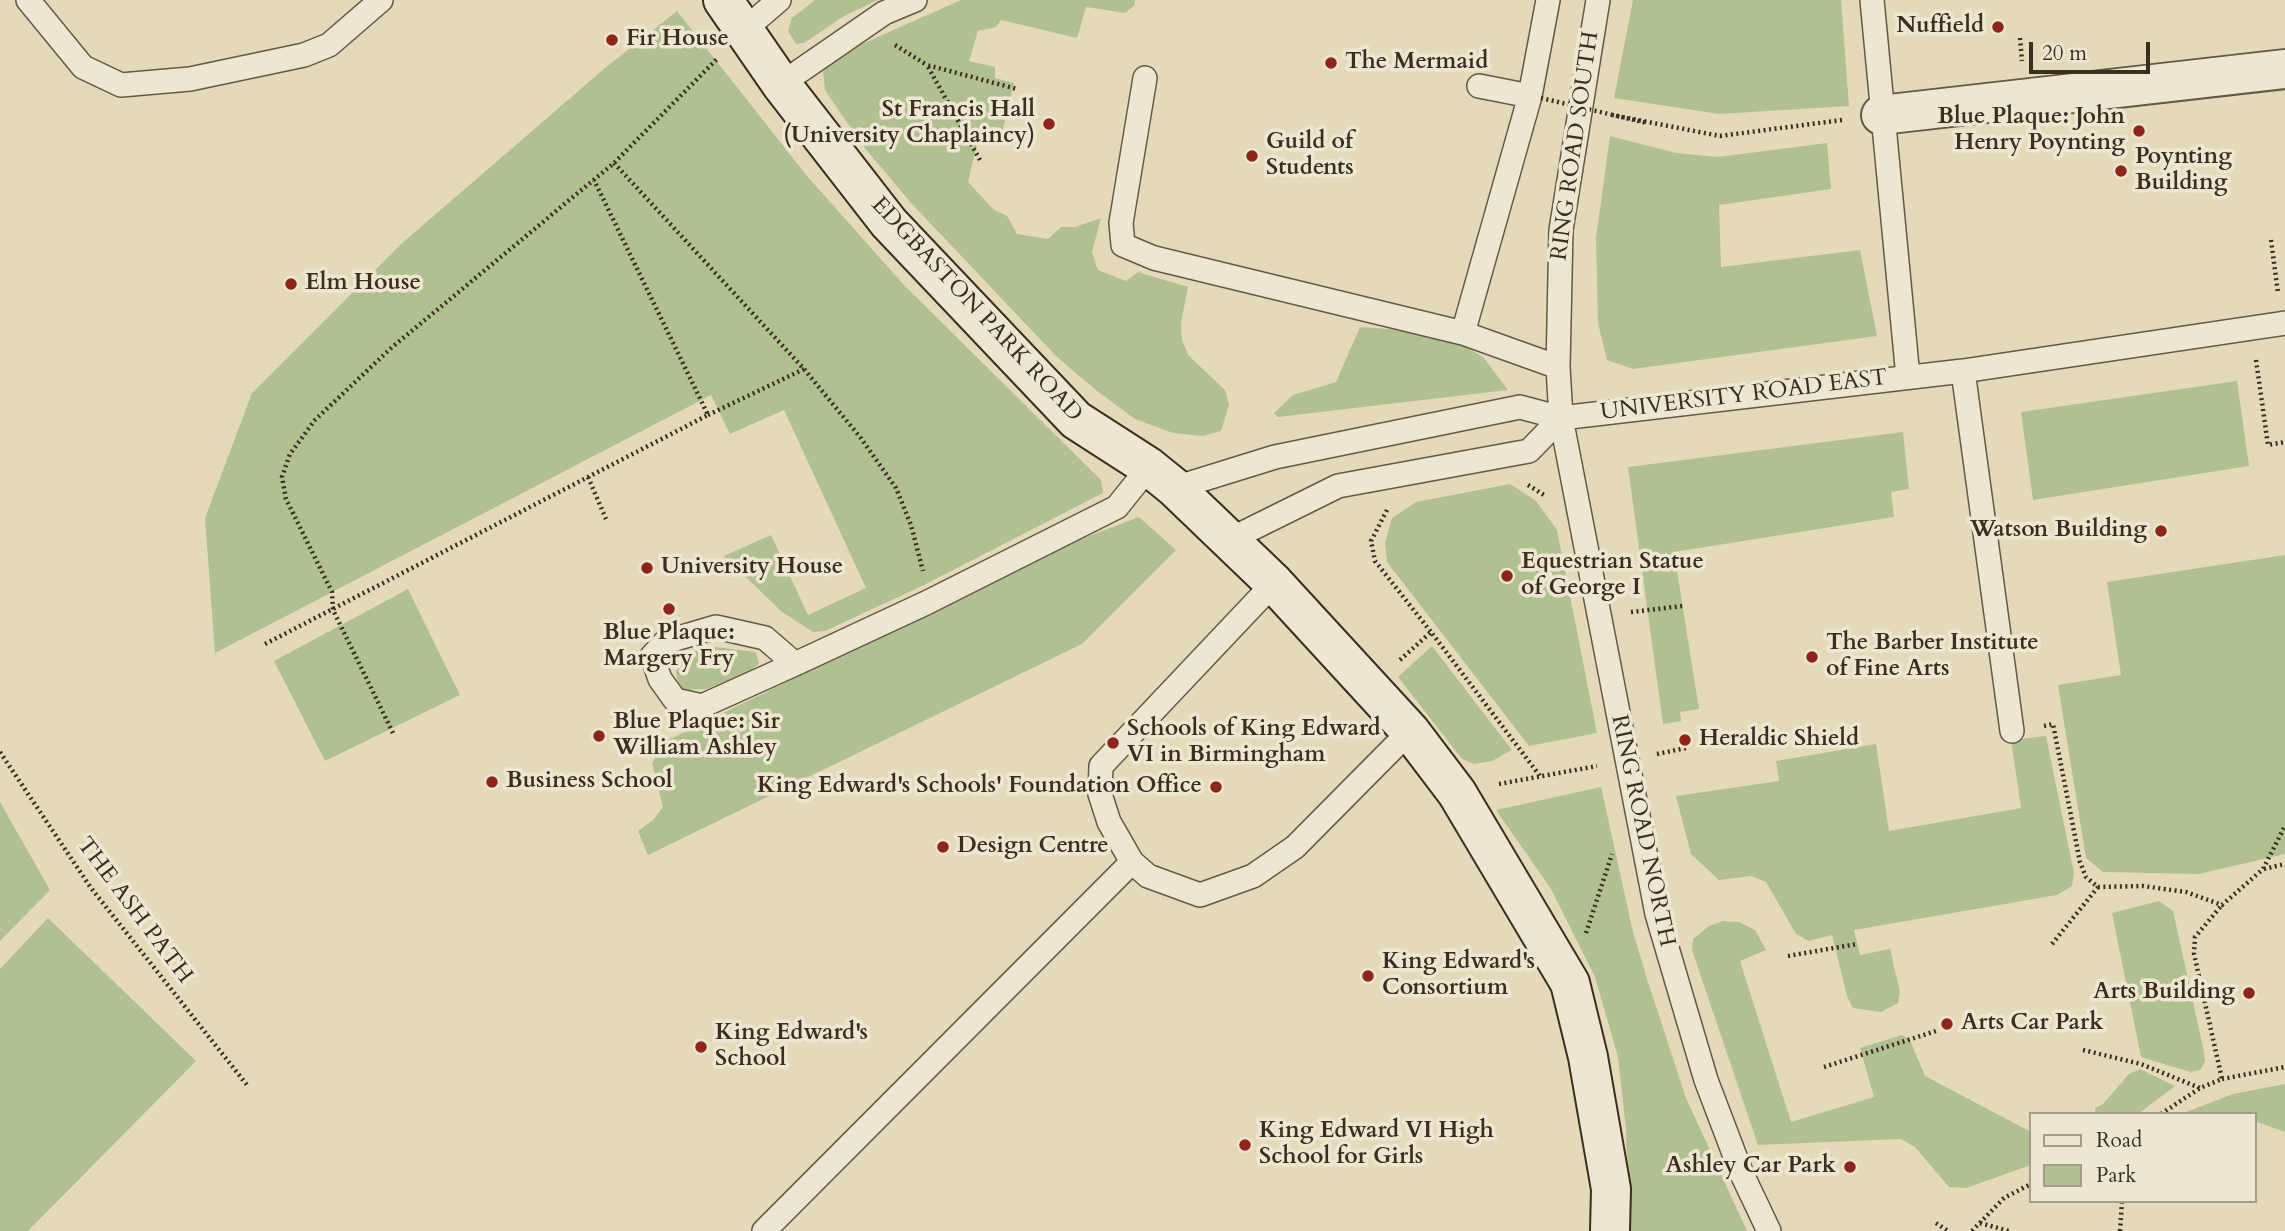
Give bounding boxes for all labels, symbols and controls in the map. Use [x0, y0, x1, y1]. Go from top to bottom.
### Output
place label: Nuffield [1896, 13, 1984, 41]
marker: Nuffield [1990, 19, 2006, 35]
place label: Fir House [626, 26, 729, 54]
scale bar [2033, 28, 2154, 72]
street label: RING ROAD SOUTH [1546, 30, 1606, 262]
marker: Fir House [604, 32, 620, 48]
text: 20 m [2042, 39, 2087, 68]
place label: The Mermaid [1345, 49, 1488, 77]
marker: The Mermaid [1323, 55, 1339, 71]
place label: St Francis Hall (University Chaplaincy) [783, 97, 1035, 151]
place label: Blue Plaque: John Henry Poynting [1937, 104, 2125, 158]
marker: St Francis Hall (University Chaplaincy) [1041, 116, 1057, 132]
marker: Blue Plaque: John Henry Poynting [2131, 123, 2147, 139]
place label: Guild of Students [1266, 129, 1354, 183]
place label: Poynting Building [2135, 144, 2232, 198]
marker: Guild of Students [1244, 148, 1260, 164]
marker: Poynting Building [2113, 163, 2129, 179]
street label: EDGBASTON PARK ROAD [865, 192, 1087, 428]
place label: Elm House [305, 270, 421, 298]
marker: Elm House [283, 276, 299, 292]
street label: UNIVERSITY ROAD EAST [1599, 365, 1889, 427]
place label: Watson Building [1970, 517, 2147, 545]
marker: Watson Building [2153, 523, 2169, 539]
place label: Equestrian Statue of George I [1521, 549, 1704, 603]
place label: University House [661, 554, 843, 582]
marker: University House [639, 560, 655, 576]
marker: Equestrian Statue of George I [1499, 568, 1515, 584]
marker: Blue Plaque: Margery Fry [661, 601, 677, 617]
place label: Blue Plaque: Margery Fry [603, 620, 735, 674]
place label: The Barber Institute of Fine Arts [1826, 630, 2039, 684]
marker: The Barber Institute of Fine Arts [1804, 649, 1820, 665]
place label: Blue Plaque: Sir William Ashley [613, 709, 780, 763]
street label: RING ROAD NORTH [1604, 713, 1680, 949]
place label: Schools of King Edward VI in Birmingham [1127, 716, 1381, 770]
place label: Heraldic Shield [1699, 726, 1859, 754]
marker: Blue Plaque: Sir William Ashley [591, 728, 607, 744]
marker: Heraldic Shield [1677, 732, 1693, 748]
marker: Schools of King Edward VI in Birmingham [1105, 735, 1121, 751]
place label: Business School [506, 768, 673, 796]
place label: King Edward's Schools' Foundation Office [757, 773, 1202, 801]
marker: Business School [484, 774, 500, 790]
marker: King Edward's Schools' Foundation Office [1208, 779, 1224, 795]
street label: THE ASH PATH [70, 832, 198, 990]
place label: Design Centre [957, 833, 1109, 861]
marker: Design Centre [935, 839, 951, 855]
place label: King Edward's Consortium [1382, 949, 1535, 1003]
marker: King Edward's Consortium [1360, 968, 1376, 984]
place label: Arts Building [2093, 979, 2235, 1007]
marker: Arts Building [2241, 985, 2257, 1001]
place label: Arts Car Park [1961, 1010, 2104, 1038]
marker: Arts Car Park [1939, 1016, 1955, 1032]
place label: King Edward's School [715, 1020, 868, 1074]
marker: King Edward's School [693, 1039, 709, 1055]
legend [2030, 1112, 2257, 1203]
place label: King Edward VI High School for Girls [1259, 1118, 1494, 1172]
text: Road [2096, 1126, 2142, 1155]
marker: King Edward VI High School for Girls [1237, 1137, 1253, 1153]
place label: Ashley Car Park [1666, 1153, 1836, 1181]
marker: Ashley Car Park [1842, 1159, 1858, 1175]
text: Park [2096, 1161, 2136, 1190]

